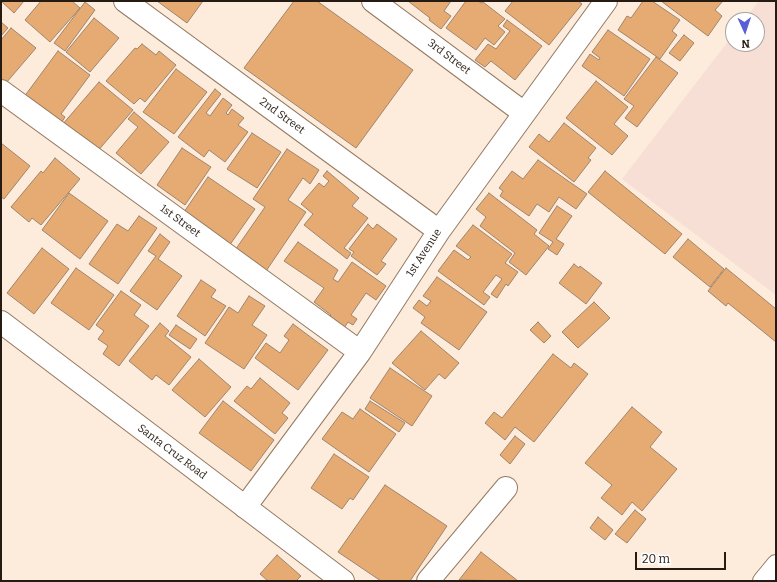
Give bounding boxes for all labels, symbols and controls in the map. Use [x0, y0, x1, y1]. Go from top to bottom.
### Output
north arrow [725, 12, 765, 52]
street label: 3rd Street [425, 37, 473, 77]
text: N [741, 37, 750, 50]
street label: 2nd Street [257, 95, 307, 137]
street label: 1st Street [157, 202, 203, 240]
street label: 1st Avenue [404, 227, 444, 279]
street label: Santa Cruz Road [135, 422, 209, 482]
scale bar [637, 544, 728, 570]
text: 20 m [642, 552, 670, 566]

